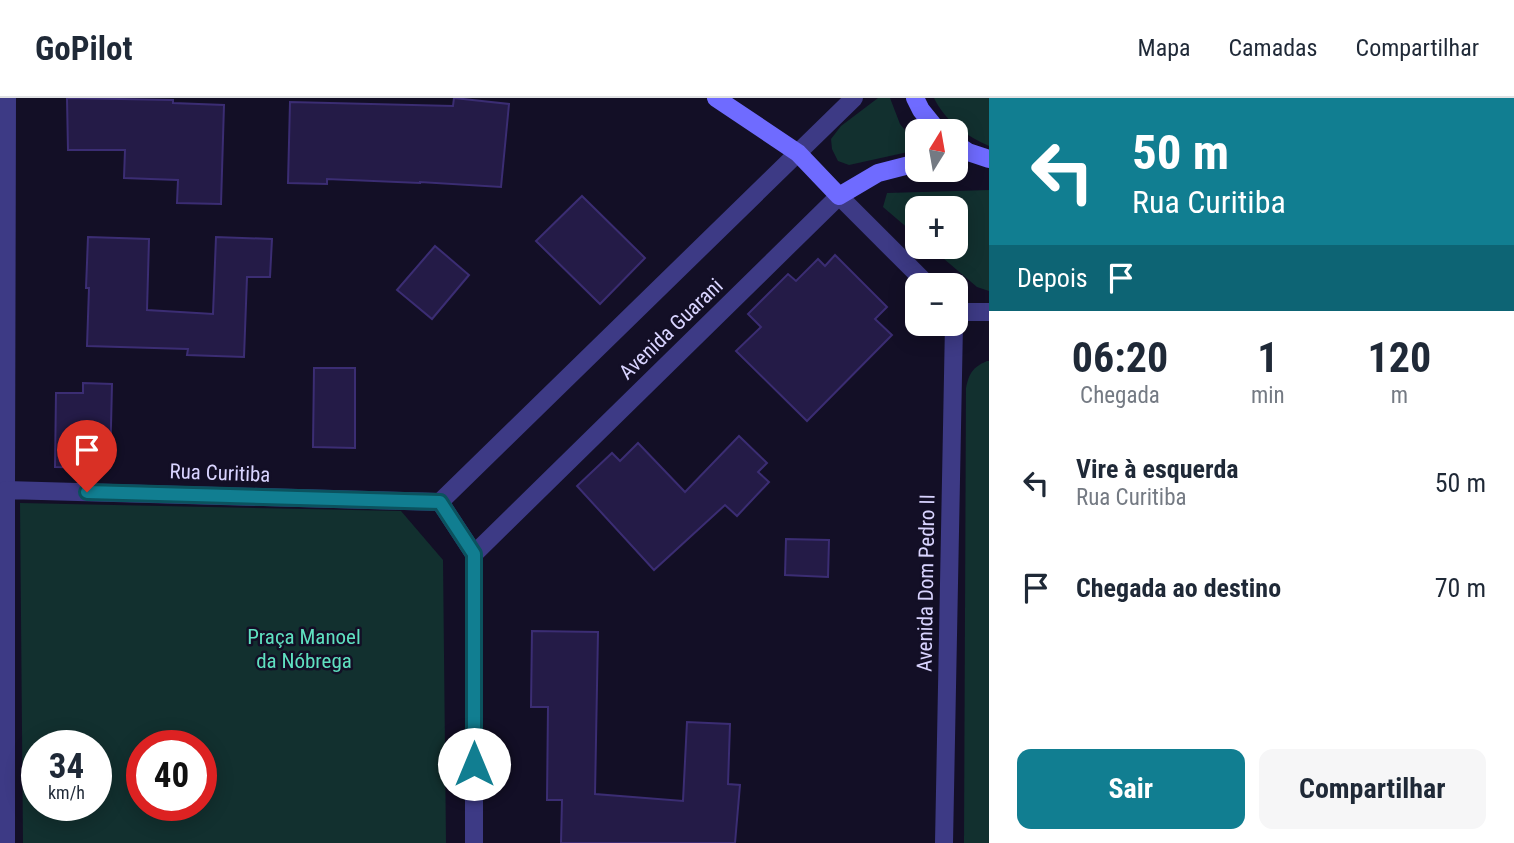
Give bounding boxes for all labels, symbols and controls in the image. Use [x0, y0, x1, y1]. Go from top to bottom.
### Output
text: GoPilot [35, 29, 133, 68]
text: Mapa [1138, 34, 1191, 62]
text: Camadas [1229, 34, 1318, 62]
text: Compartilhar [1356, 34, 1479, 62]
north arrow [905, 119, 968, 182]
map controls [905, 119, 968, 336]
text: 50 m [1132, 124, 1229, 181]
icon: left [1017, 126, 1108, 217]
text: Rua Curitiba [1132, 183, 1286, 221]
button: + [905, 196, 968, 259]
icon: arrive [1102, 259, 1140, 297]
text: Depois [1017, 263, 1088, 293]
button: − [905, 273, 968, 336]
street label: Avenida Guarani [614, 274, 728, 384]
text: 06:20 [1072, 333, 1168, 382]
text: 1 [1257, 333, 1278, 382]
text: 120 [1367, 333, 1431, 382]
text: Chegada [1080, 382, 1160, 409]
text: min [1251, 382, 1285, 409]
text: m [1391, 382, 1408, 409]
pin [57, 420, 117, 492]
icon: arrive [68, 431, 106, 469]
text: Vire à esquerda [1076, 454, 1239, 484]
street label: Rua Curitiba [169, 459, 271, 487]
icon: left [1017, 464, 1055, 502]
text: 50 m [1435, 468, 1486, 498]
text: Rua Curitiba [1076, 484, 1187, 511]
street label: Avenida Dom Pedro II [912, 494, 940, 672]
icon: arrive [1017, 569, 1055, 607]
text: Chegada ao destino [1076, 573, 1281, 603]
text: 70 m [1435, 573, 1486, 603]
park label: Praça Manoel da Nóbrega [247, 625, 361, 673]
position arrow [437, 727, 511, 801]
speed limit sign: 40 [126, 730, 217, 821]
text: 34 [49, 746, 84, 787]
button: Sair [1017, 749, 1245, 829]
button: Compartilhar [1259, 749, 1486, 829]
text: km/h [48, 782, 85, 803]

